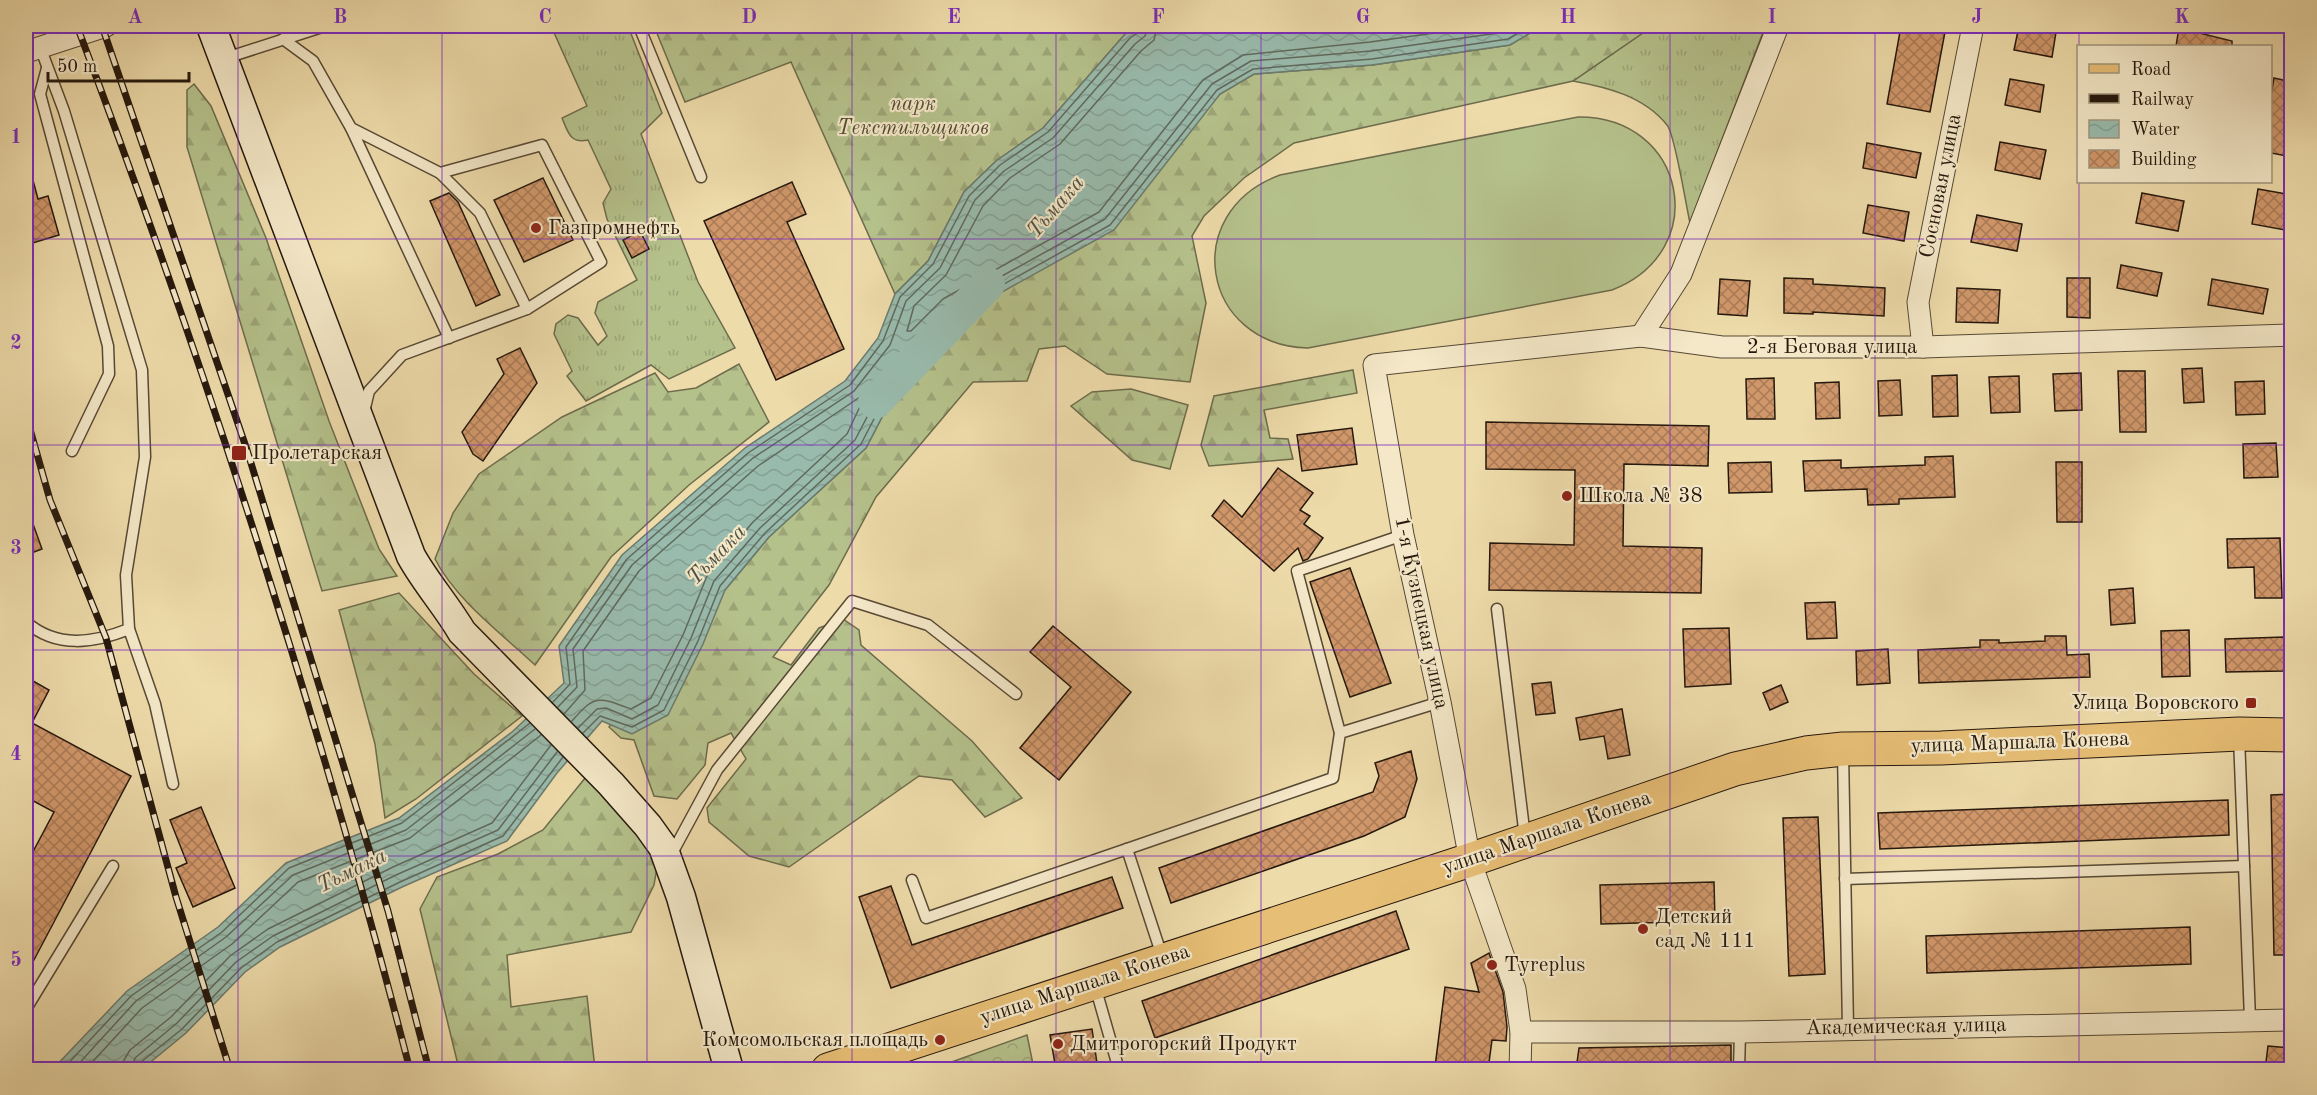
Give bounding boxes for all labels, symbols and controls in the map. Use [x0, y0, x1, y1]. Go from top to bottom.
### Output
text: A [127, 8, 143, 28]
text: B [333, 8, 347, 28]
text: C [538, 8, 552, 28]
text: D [741, 8, 757, 28]
text: E [947, 8, 961, 28]
text: F [1151, 8, 1165, 28]
text: G [1356, 8, 1370, 28]
text: H [1560, 8, 1576, 28]
text: I [1768, 8, 1776, 28]
text: J [1972, 8, 1983, 28]
text: K [2174, 8, 2190, 28]
scale bar [48, 45, 189, 83]
legend [2077, 45, 2272, 183]
text: 50 m [57, 58, 97, 76]
text: Road [2131, 61, 2171, 79]
text: Railway [2131, 91, 2194, 109]
park label: парк Текстильщиков [837, 94, 989, 139]
street label: Сосновая улица [1917, 112, 1965, 260]
text: Water [2131, 121, 2180, 139]
text: 1 [10, 128, 22, 148]
text: Building [2131, 151, 2197, 169]
water label: Тьмака [1023, 172, 1089, 242]
place label: Газпромнефть [548, 218, 680, 239]
marker: Газпромнефть [529, 221, 543, 235]
text: 2 [10, 334, 22, 354]
street label: 2-я Беговая улица [1747, 337, 1917, 358]
place label: Пролетарская [252, 443, 382, 464]
marker: Пролетарская [230, 444, 248, 462]
place label: Школа № 38 [1579, 486, 1703, 507]
marker: Школа № 38 [1560, 489, 1574, 503]
street label: 1-я Кузнецкая улица [1390, 515, 1452, 711]
water label: Тьмака [683, 520, 751, 589]
text: 3 [10, 539, 22, 559]
place label: Улица Воровского [2071, 693, 2239, 714]
marker: Улица Воровского [2244, 696, 2258, 710]
street label: улица Маршала Конева [1910, 729, 2130, 757]
text: 4 [10, 745, 22, 765]
street label: улица Маршала Конева [1440, 787, 1654, 879]
water label: Тьмака [314, 845, 390, 897]
place label: Детский сад № 111 [1655, 907, 1756, 952]
marker: Детский сад № 111 [1636, 922, 1650, 936]
street label: улица Маршала Конева [978, 941, 1192, 1029]
text: 5 [10, 950, 22, 971]
place label: Tyreplus [1504, 955, 1585, 976]
marker: Tyreplus [1485, 958, 1499, 972]
street label: Академическая улица [1805, 1015, 2007, 1039]
place label: Комсомольская площадь [702, 1030, 928, 1051]
marker: Комсомольская площадь [933, 1033, 947, 1047]
place label: Дмитрогорский Продукт [1070, 1034, 1297, 1055]
marker: Дмитрогорский Продукт [1051, 1037, 1065, 1051]

